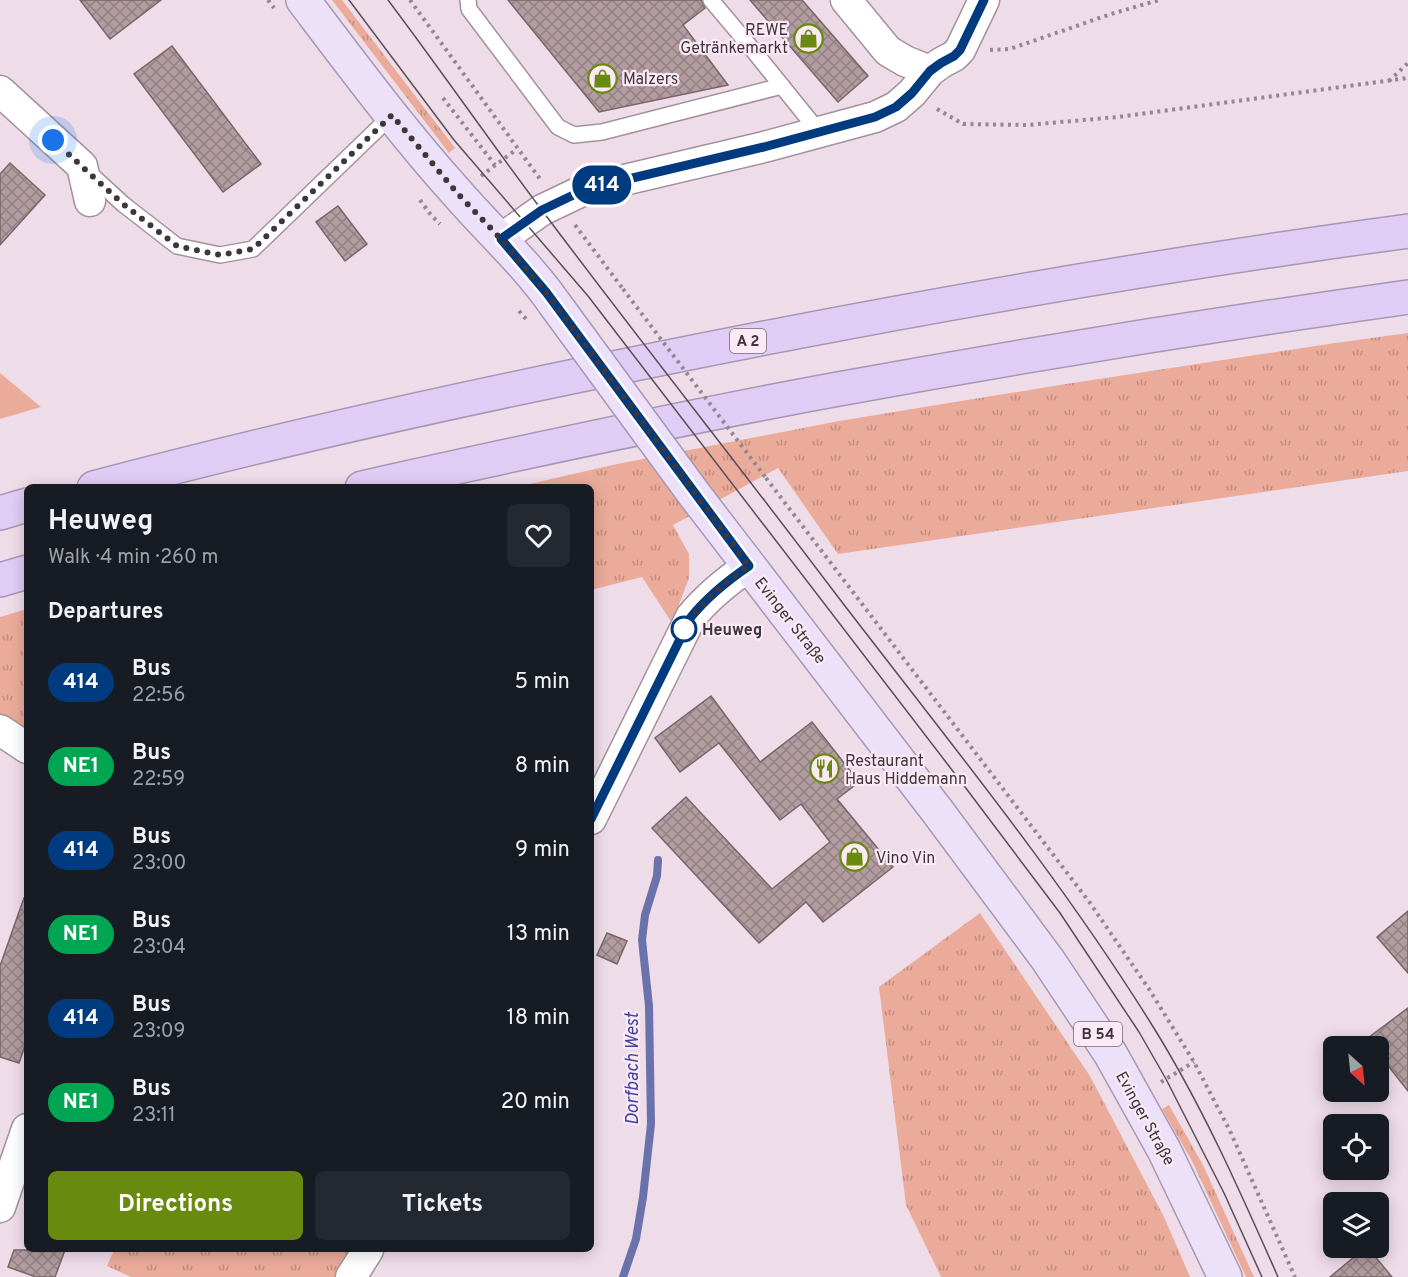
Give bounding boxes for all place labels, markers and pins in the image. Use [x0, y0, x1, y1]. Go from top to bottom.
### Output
place label: REWE Getränkemarkt [680, 21, 788, 59]
shop icon: REWE Getränkemarkt [793, 22, 825, 54]
shop icon: Malzers [586, 62, 618, 94]
place label: Malzers [623, 70, 678, 90]
marker: Heuweg [671, 616, 697, 642]
place label: Heuweg [702, 621, 762, 641]
place label: Restaurant Haus Hiddemann [845, 752, 967, 790]
restaurant icon: Restaurant Haus Hiddemann [808, 753, 840, 785]
shop icon: Vino Vin [839, 841, 871, 873]
place label: Vino Vin [876, 849, 935, 869]

